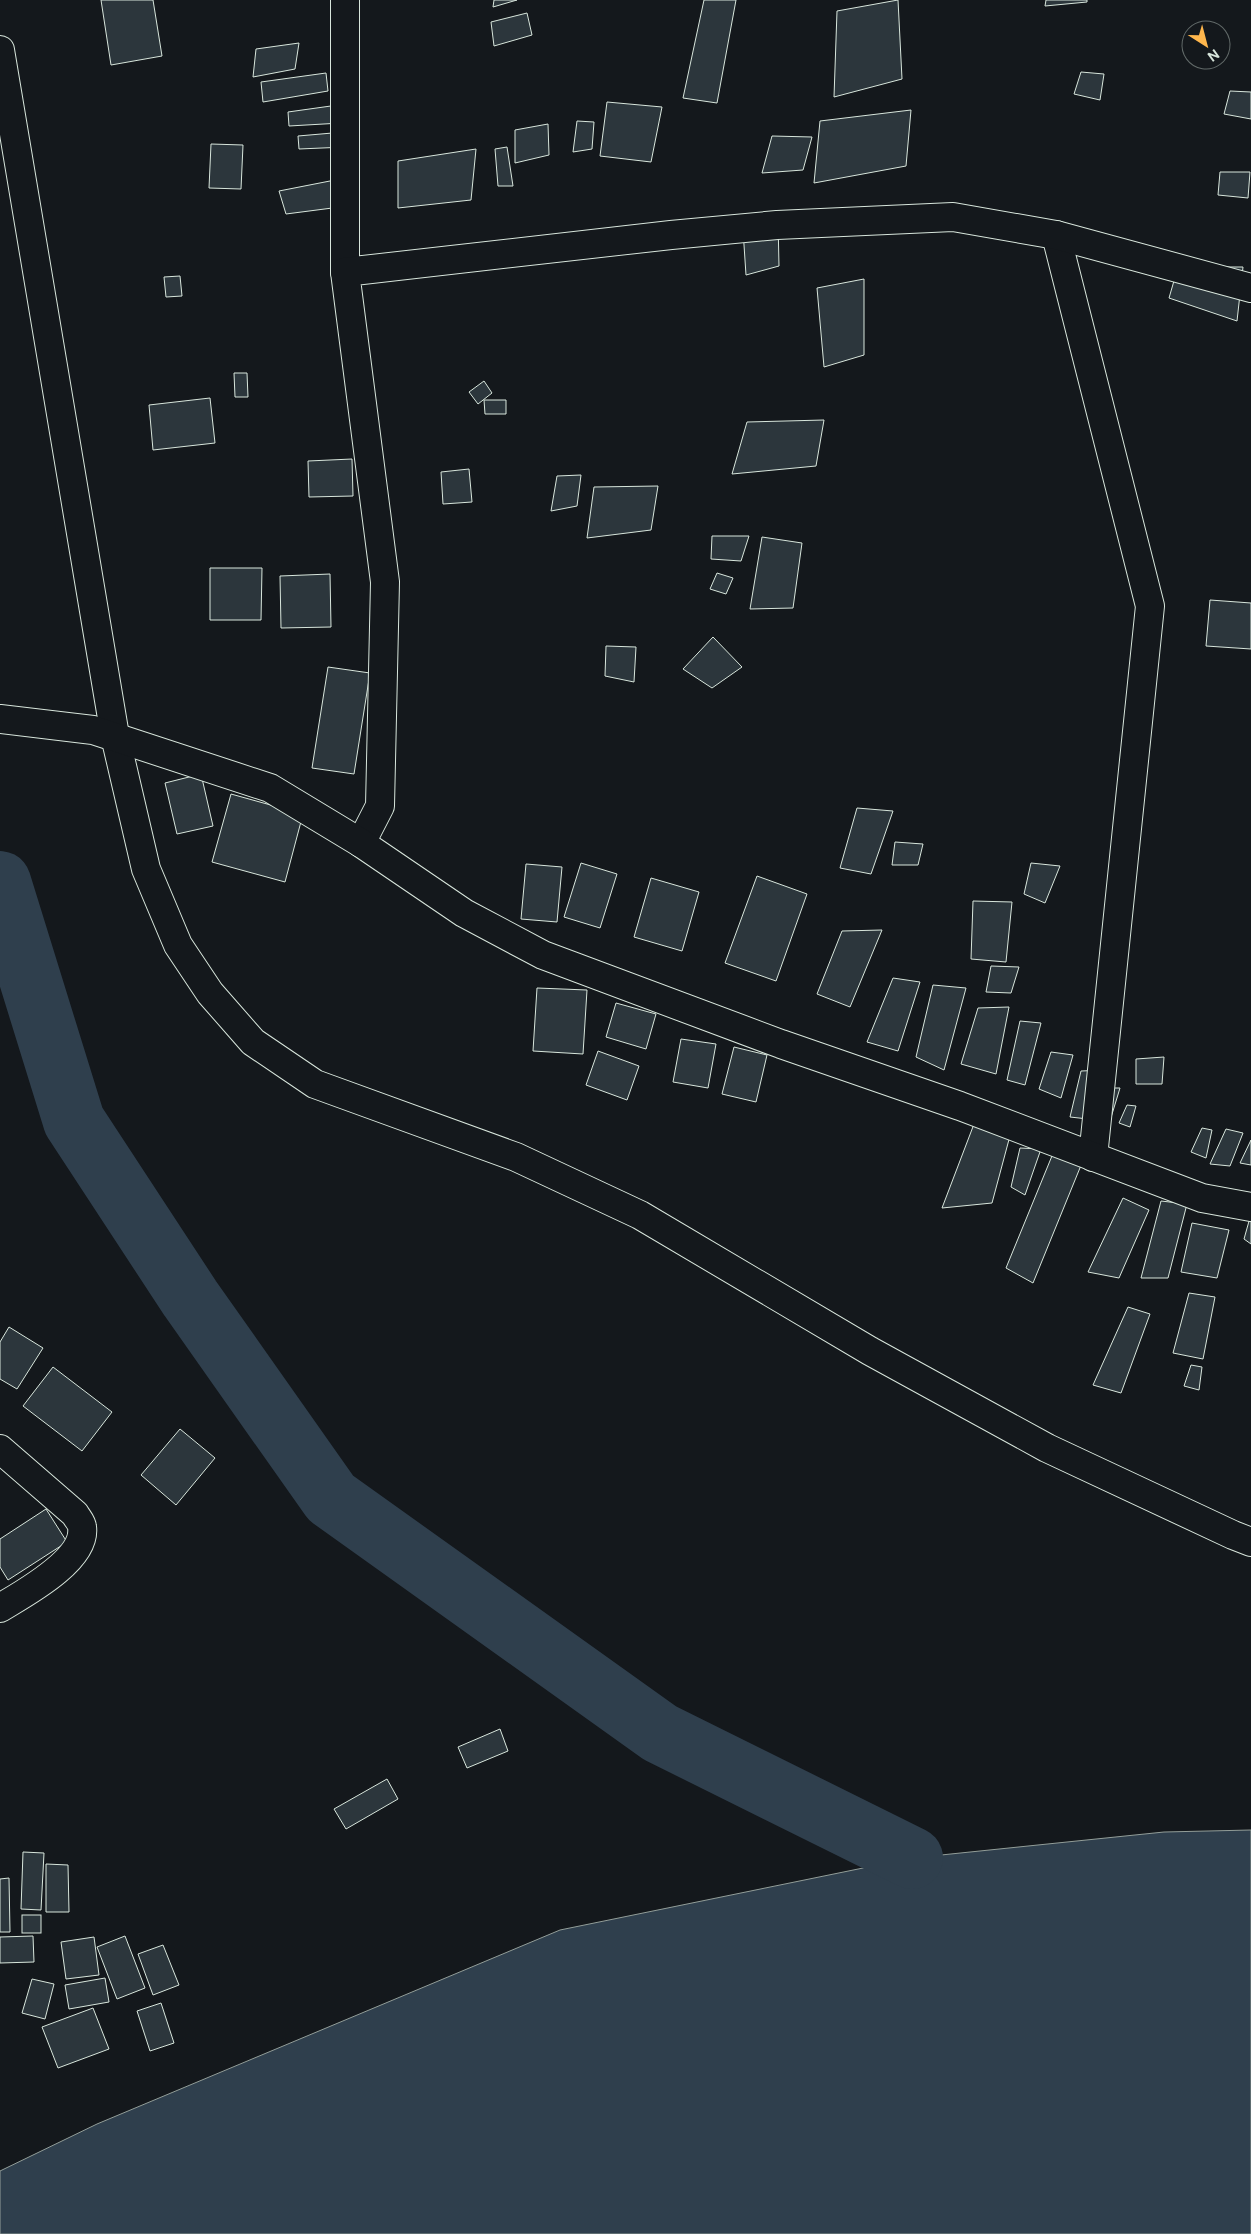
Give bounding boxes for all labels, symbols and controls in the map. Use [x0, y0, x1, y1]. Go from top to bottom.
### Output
north arrow [1181, 20, 1231, 70]
text: N [1204, 45, 1223, 66]

